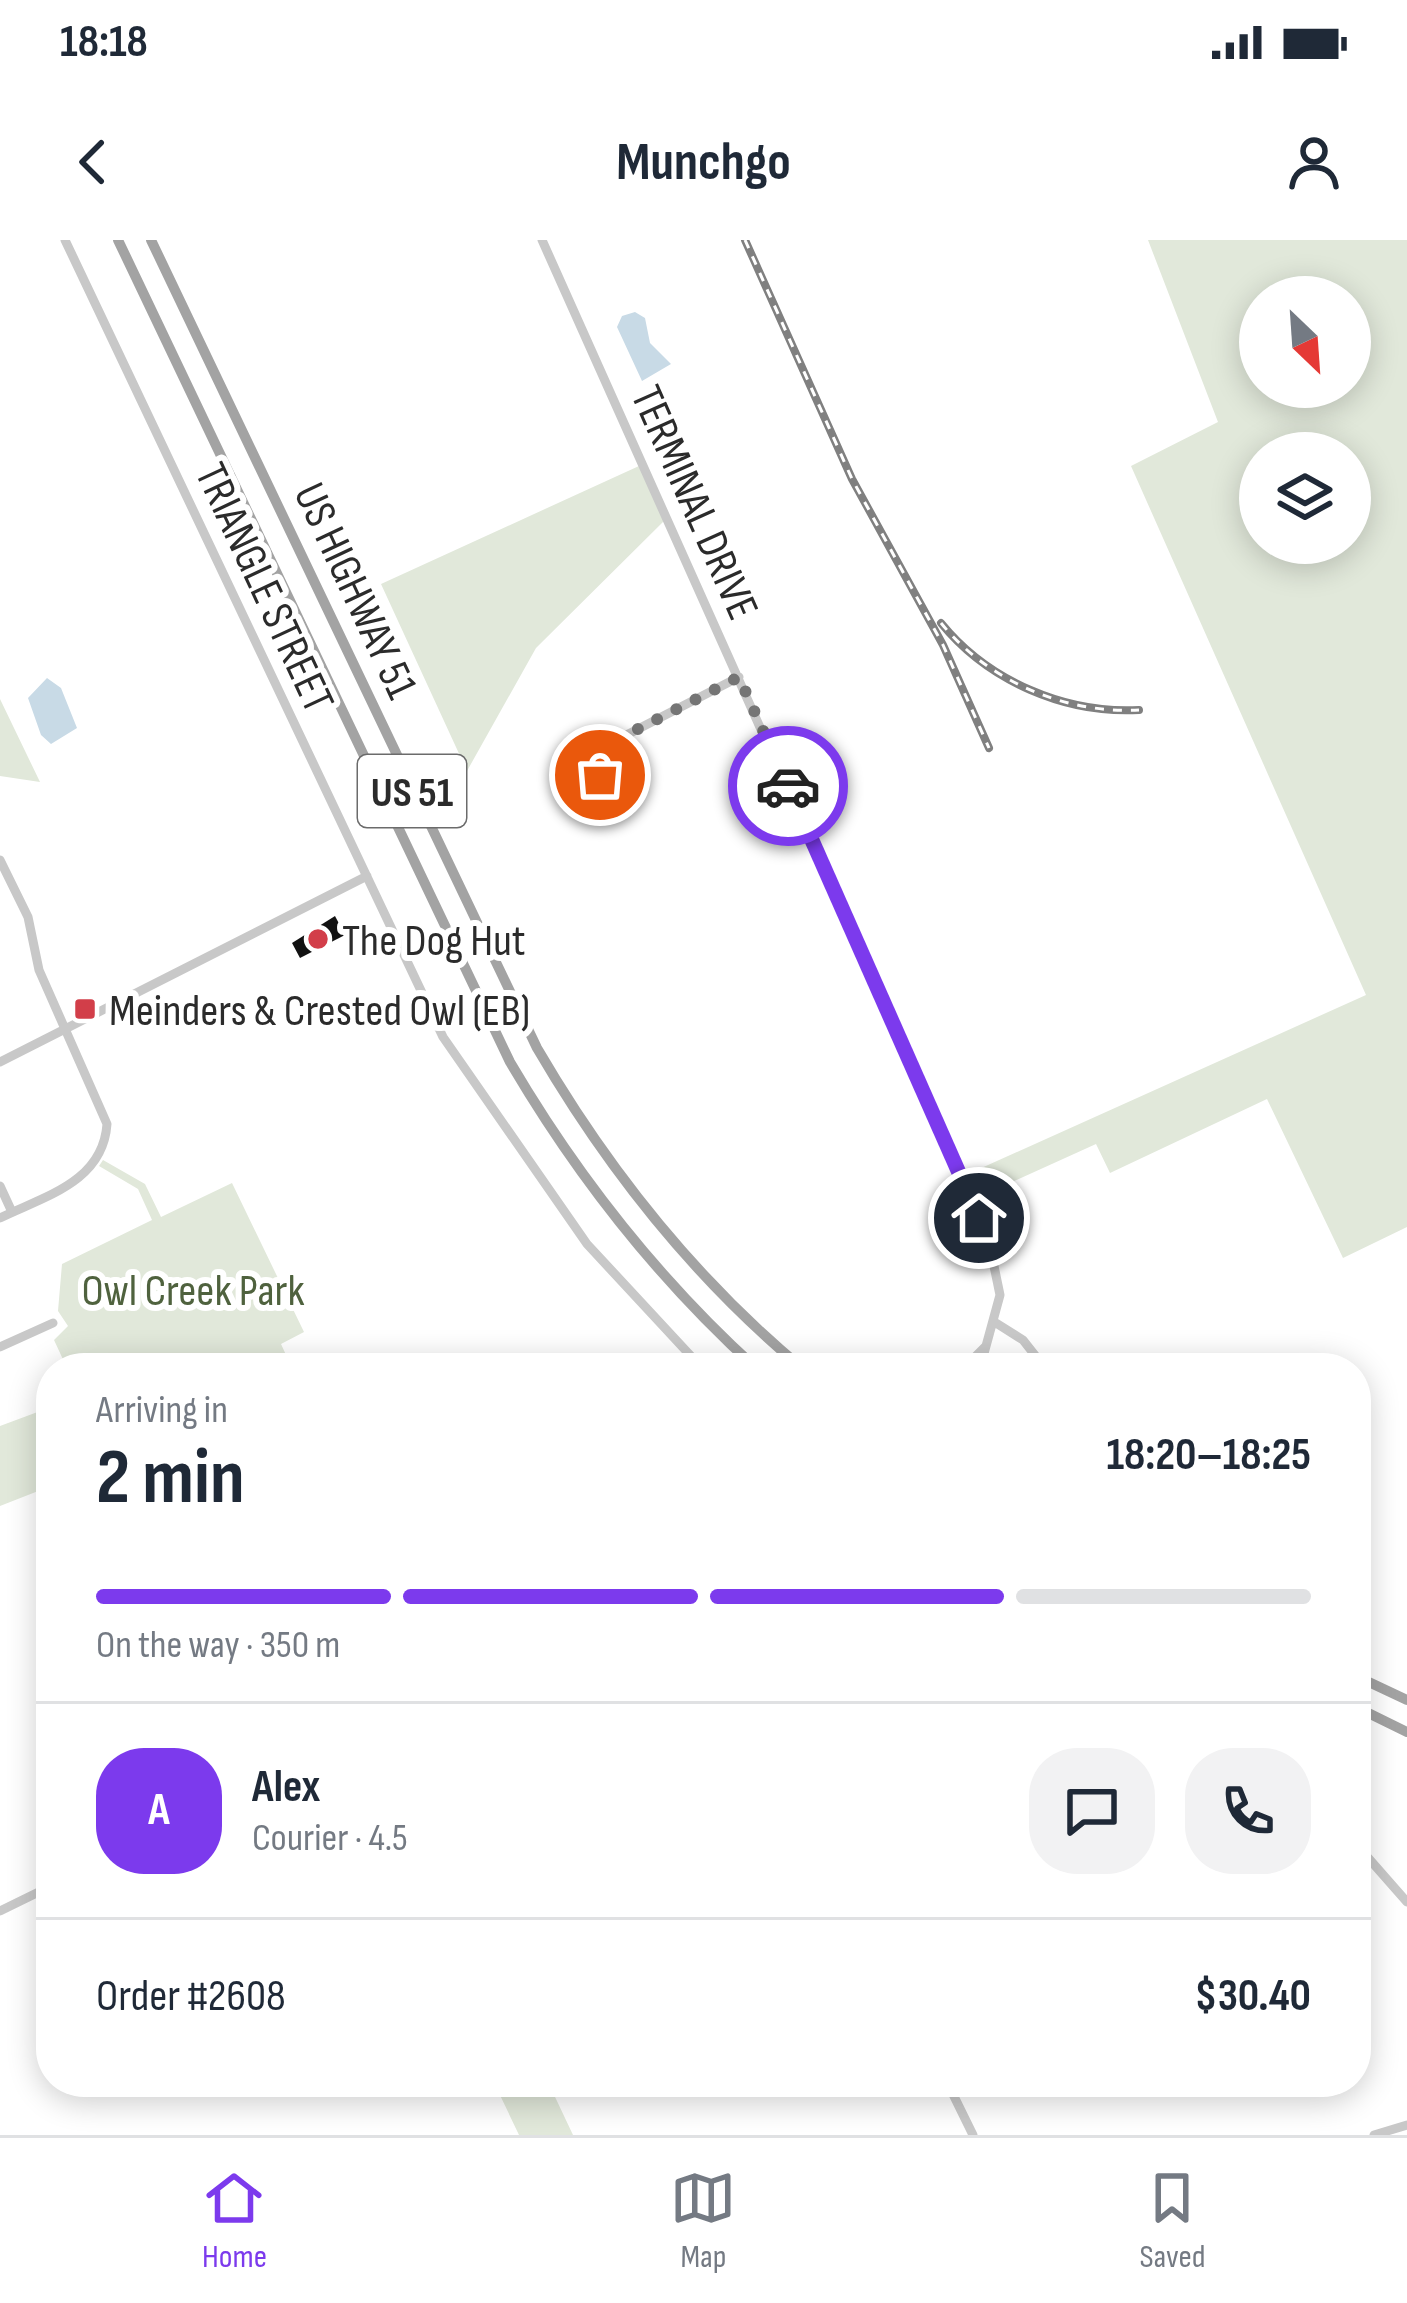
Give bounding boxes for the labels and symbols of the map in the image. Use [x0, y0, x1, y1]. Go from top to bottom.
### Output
north arrow [1239, 276, 1371, 408]
street label: TERMINAL DRIVE [618, 378, 770, 629]
street label: TRIANGLE STREET [182, 455, 345, 721]
street label: US HIGHWAY 51 [281, 475, 429, 708]
pin [549, 724, 651, 826]
courier [728, 726, 848, 846]
road number: US 51 [358, 755, 466, 827]
place label: The Dog Hut [342, 914, 526, 969]
marker: The Dog Hut [305, 926, 331, 952]
place label: Meinders & Crested Owl (EB) [109, 984, 530, 1039]
marker: Meinders & Crested Owl (EB) [72, 996, 98, 1022]
pin [928, 1167, 1030, 1269]
park label: Owl Creek Park [81, 1264, 305, 1319]

